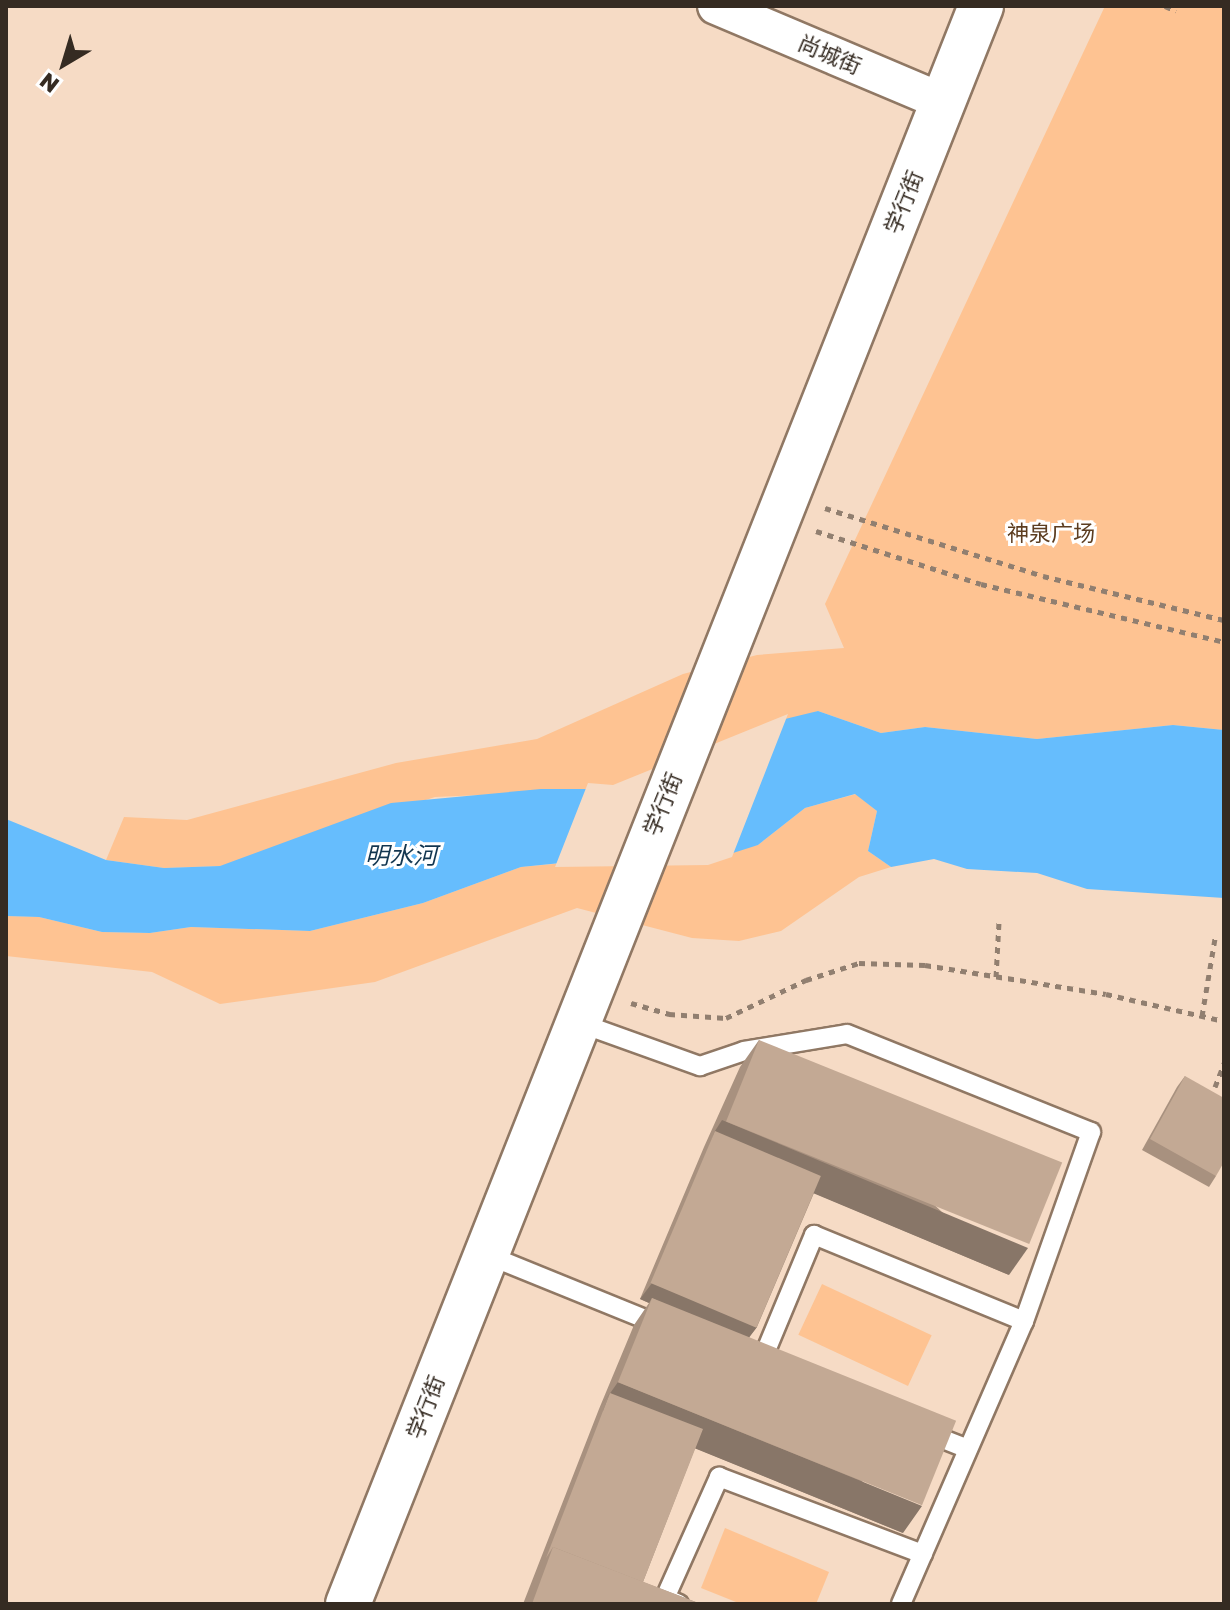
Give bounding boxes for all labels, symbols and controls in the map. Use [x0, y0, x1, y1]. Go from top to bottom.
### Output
north arrow [24, 24, 104, 104]
street label: 尚城街 [794, 29, 866, 79]
text: N [34, 68, 64, 99]
street label: 学行街 [878, 166, 928, 238]
park label: 神泉广场 [1007, 520, 1095, 546]
street label: 学行街 [637, 768, 687, 840]
water label: 明水河 [365, 841, 437, 869]
street label: 学行街 [401, 1371, 449, 1443]

